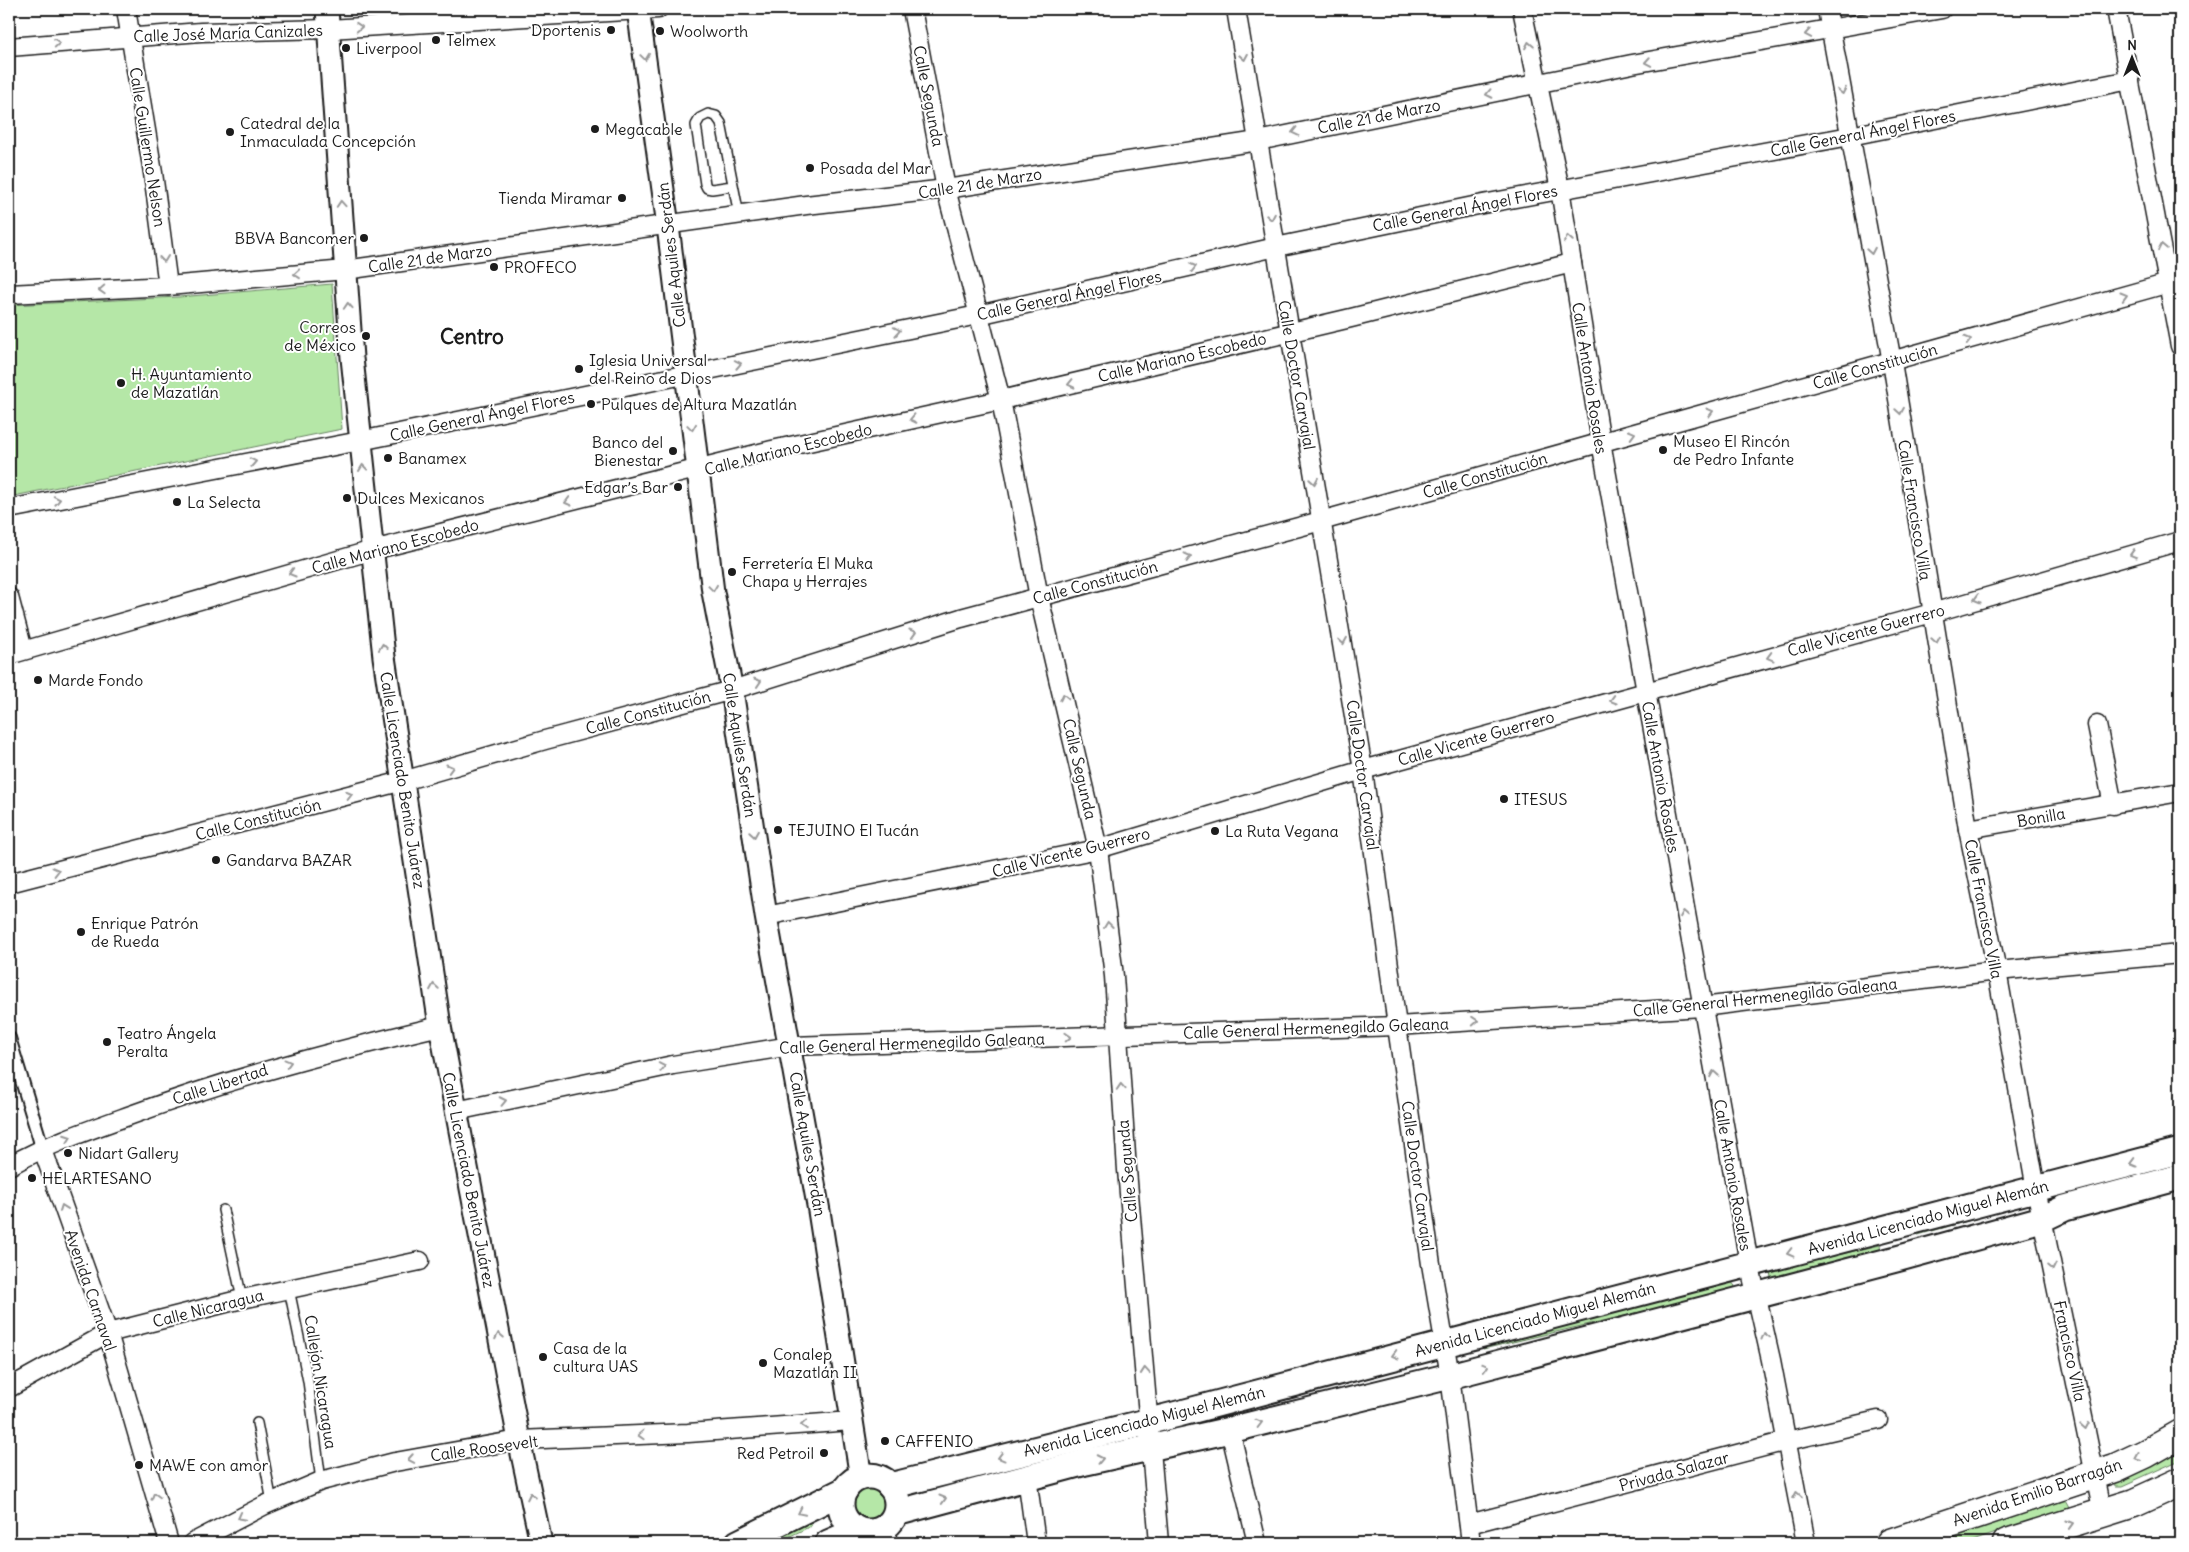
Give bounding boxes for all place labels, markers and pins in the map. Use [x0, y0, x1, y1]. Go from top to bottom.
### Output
place label: Dportenis [531, 20, 601, 40]
place label: Woolworth [670, 21, 748, 41]
marker: Dportenis [605, 24, 617, 36]
marker: Woolworth [654, 25, 666, 37]
place label: Telmex [446, 30, 496, 50]
marker: Telmex [430, 34, 442, 46]
place label: Liverpool [356, 38, 422, 58]
marker: Liverpool [340, 42, 352, 54]
place label: Catedral de la Inmaculada Concepción [240, 113, 416, 151]
place label: Megacable [605, 119, 683, 139]
marker: Megacable [589, 123, 601, 135]
marker: Catedral de la Inmaculada Concepción [224, 126, 236, 138]
place label: Posada del Mar [820, 158, 931, 178]
marker: Posada del Mar [804, 162, 816, 174]
place label: Tienda Miramar [498, 188, 612, 208]
marker: Tienda Miramar [616, 192, 628, 204]
place label: BBVA Bancomer [234, 228, 354, 248]
marker: BBVA Bancomer [358, 232, 370, 244]
place label: PROFECO [504, 257, 577, 277]
marker: PROFECO [488, 261, 500, 273]
place label: Correos de México [284, 317, 356, 355]
marker: Correos de México [360, 330, 372, 342]
place label: Iglesia Universal del Reino de Dios [589, 350, 711, 388]
marker: Iglesia Universal del Reino de Dios [573, 363, 585, 375]
place label: H. Ayuntamiento de Mazatlán [131, 364, 252, 402]
marker: H. Ayuntamiento de Mazatlán [115, 377, 127, 389]
place label: Pulques de Altura Mazatlán [601, 394, 797, 414]
marker: Pulques de Altura Mazatlán [585, 398, 597, 410]
place label: Museo El Rincón de Pedro Infante [1673, 431, 1794, 469]
place label: Banco del Bienestar [592, 432, 663, 470]
marker: Museo El Rincón de Pedro Infante [1657, 444, 1669, 456]
marker: Banco del Bienestar [667, 445, 679, 457]
place label: Banamex [398, 448, 467, 468]
marker: Banamex [382, 452, 394, 464]
place label: Edgar’s Bar [584, 477, 668, 497]
marker: Edgar’s Bar [672, 481, 684, 493]
place label: Dulces Mexicanos [357, 488, 484, 508]
place label: La Selecta [187, 492, 261, 512]
marker: Dulces Mexicanos [341, 492, 353, 504]
marker: La Selecta [171, 496, 183, 508]
place label: Ferretería El Muka Chapa y Herrajes [742, 553, 873, 591]
marker: Ferretería El Muka Chapa y Herrajes [726, 566, 738, 578]
place label: Marde Fondo [48, 670, 143, 690]
marker: Marde Fondo [32, 674, 44, 686]
place label: ITESUS [1514, 789, 1567, 809]
marker: ITESUS [1498, 793, 1510, 805]
place label: TEJUINO El Tucán [788, 820, 919, 840]
place label: La Ruta Vegana [1225, 821, 1339, 841]
marker: TEJUINO El Tucán [772, 824, 784, 836]
marker: La Ruta Vegana [1209, 825, 1221, 837]
place label: Gandarva BAZAR [226, 850, 352, 870]
marker: Gandarva BAZAR [210, 854, 222, 866]
place label: Enrique Patrón de Rueda [91, 913, 199, 951]
marker: Enrique Patrón de Rueda [75, 926, 87, 938]
place label: Teatro Ángela Peralta [117, 1023, 216, 1061]
marker: Teatro Ángela Peralta [101, 1036, 113, 1048]
place label: Nidart Gallery [78, 1143, 179, 1163]
marker: Nidart Gallery [62, 1147, 74, 1159]
place label: HELARTESANO [42, 1168, 152, 1188]
marker: HELARTESANO [26, 1172, 38, 1184]
place label: Casa de la cultura UAS [553, 1338, 638, 1376]
place label: Conalep Mazatlán II [773, 1344, 857, 1382]
marker: Casa de la cultura UAS [537, 1351, 549, 1363]
marker: Conalep Mazatlán II [757, 1357, 769, 1369]
place label: CAFFENIO [895, 1431, 973, 1451]
marker: CAFFENIO [879, 1435, 891, 1447]
place label: Red Petroil [737, 1443, 814, 1463]
marker: Red Petroil [818, 1447, 830, 1459]
place label: MAWE con amor [149, 1455, 269, 1475]
marker: MAWE con amor [133, 1459, 145, 1471]

